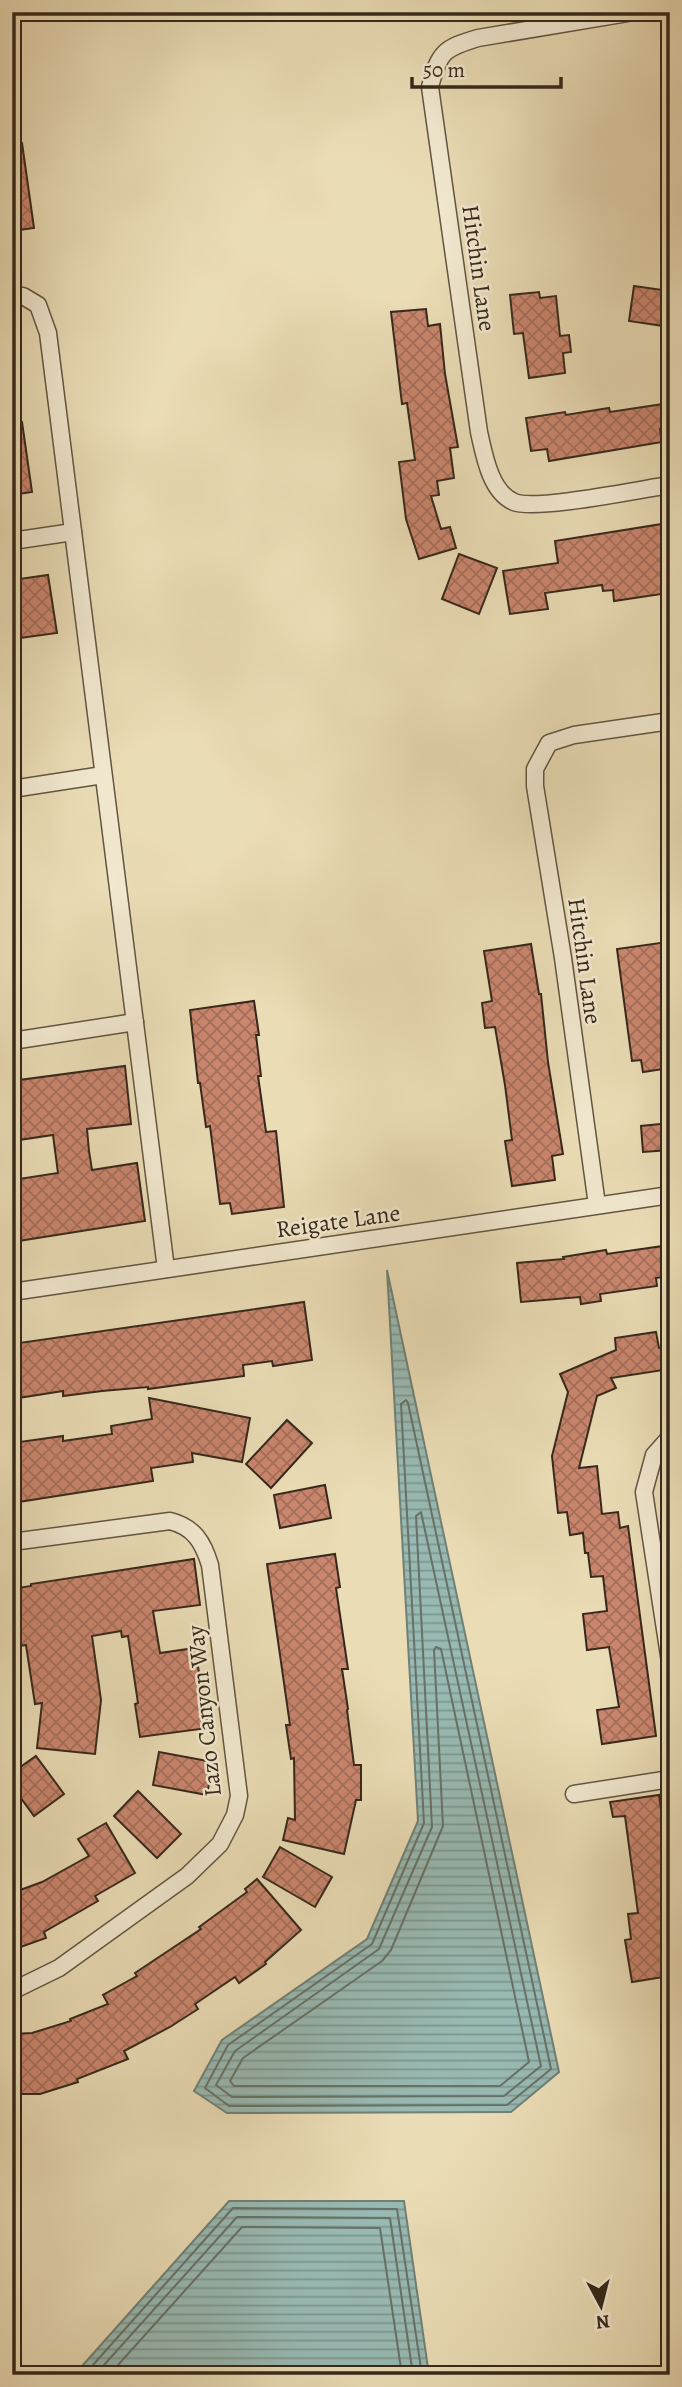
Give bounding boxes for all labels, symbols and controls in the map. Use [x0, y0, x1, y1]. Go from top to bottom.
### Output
scale bar [412, 46, 561, 90]
text: 50 m [423, 56, 465, 84]
street label: Hitchin Lane [454, 203, 504, 333]
street label: Hitchin Lane [560, 896, 610, 1026]
street label: Reigate Lane [274, 1196, 402, 1246]
street label: Lazo Canyon Way [179, 1623, 229, 1798]
north arrow [566, 2272, 636, 2342]
text: N [594, 2308, 611, 2336]

